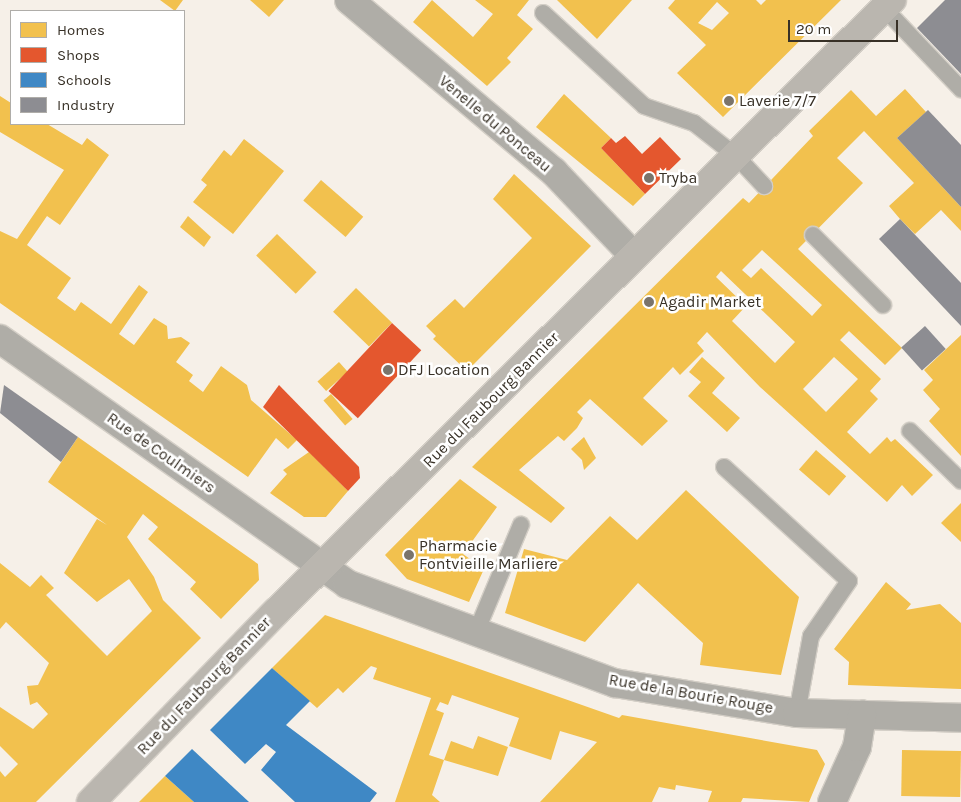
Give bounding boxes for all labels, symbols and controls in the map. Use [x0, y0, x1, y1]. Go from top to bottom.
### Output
legend [10, 10, 185, 125]
scale bar [791, 10, 901, 42]
text: 20 m [796, 20, 831, 38]
text: Homes [57, 21, 105, 39]
text: Shops [57, 46, 100, 64]
text: Schools [57, 71, 111, 89]
street label: Venelle du Ponceau [435, 71, 555, 177]
place label: Laverie 7/7 [739, 91, 816, 111]
marker: Laverie 7/7 [723, 95, 735, 107]
text: Industry [57, 96, 114, 114]
place label: Tryba [659, 168, 697, 188]
marker: Tryba [643, 172, 655, 184]
place label: Agadir Market [659, 292, 761, 312]
marker: Agadir Market [643, 296, 655, 308]
street label: Rue du Faubourg Bannier [419, 328, 563, 472]
place label: DFJ Location [398, 360, 490, 380]
marker: DFJ Location [382, 364, 394, 376]
street label: Rue de Coulmiers [103, 408, 219, 498]
place label: Pharmacie Fontvieille Marliere [419, 536, 558, 574]
marker: Pharmacie Fontvieille Marliere [403, 549, 415, 561]
street label: Rue du Faubourg Bannier [133, 613, 275, 759]
street label: Rue de la Bourie Rouge [607, 670, 775, 718]

